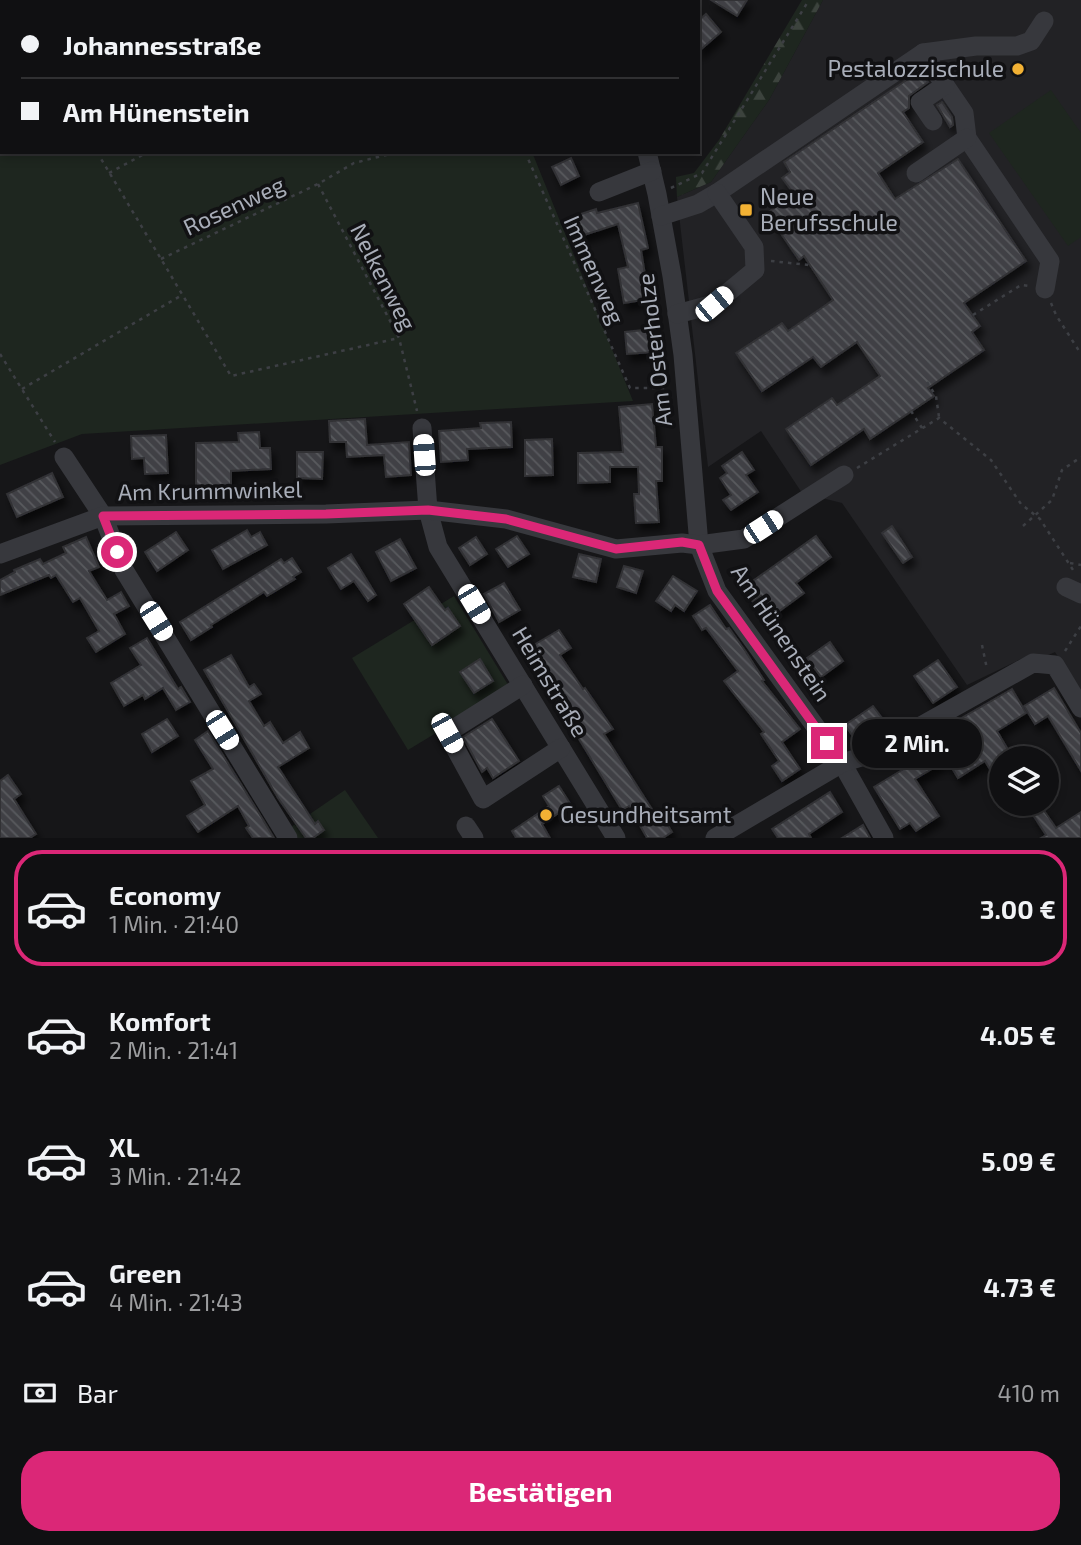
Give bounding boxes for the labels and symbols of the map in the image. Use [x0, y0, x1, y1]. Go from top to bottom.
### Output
place label: Pestalozzischule [828, 54, 1004, 82]
marker: Pestalozzischule [1010, 61, 1026, 77]
street label: Rosenweg [178, 169, 289, 241]
place label: Neue Berufsschule [760, 182, 898, 236]
marker: Neue Berufsschule [738, 202, 754, 218]
street label: Immenweg [559, 211, 631, 328]
street label: Nelkenweg [345, 218, 423, 335]
street label: Am Osterholze [631, 272, 677, 428]
car [692, 282, 737, 326]
car [413, 433, 436, 477]
street label: Am Krummwinkel [118, 474, 303, 506]
car [740, 507, 787, 547]
route start [101, 536, 133, 568]
street label: Am Hünenstein [726, 559, 838, 706]
car [455, 581, 494, 627]
car [136, 598, 177, 644]
street label: Heimstraße [507, 621, 595, 742]
car [202, 707, 243, 753]
car [428, 710, 467, 756]
callout: 2 Min. [852, 718, 981, 768]
route end [811, 727, 843, 759]
place label: Gesundheitsamt [560, 800, 732, 828]
marker: Gesundheitsamt [538, 807, 554, 823]

